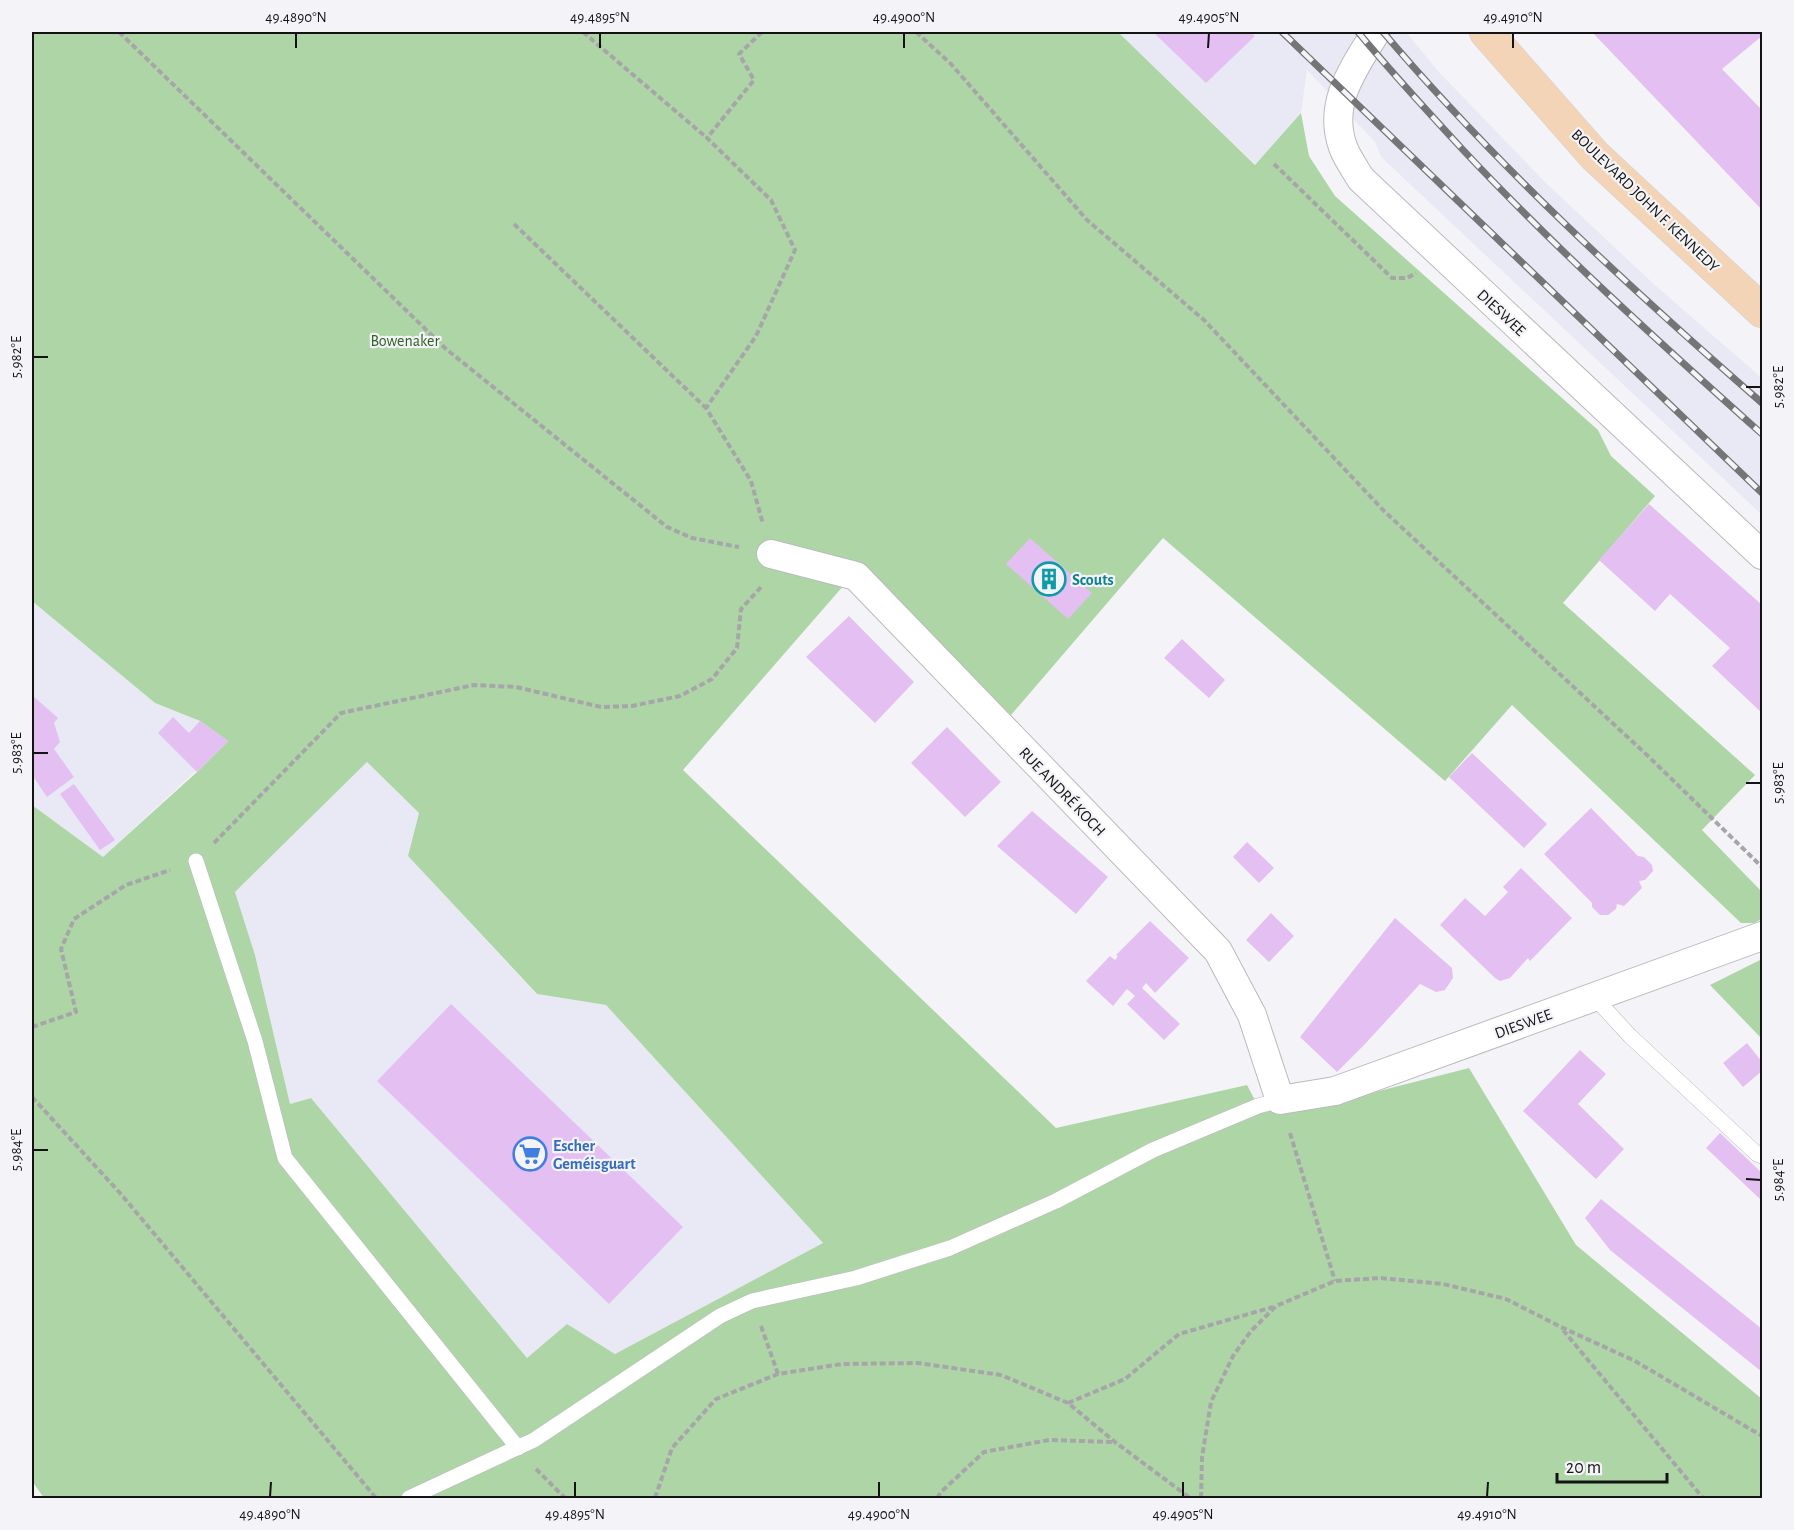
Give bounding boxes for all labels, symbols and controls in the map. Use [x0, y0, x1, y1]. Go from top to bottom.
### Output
text: 49.4890°N [265, 10, 327, 25]
text: 49.4895°N [570, 10, 630, 25]
text: 49.4900°N [873, 10, 935, 25]
text: 49.4905°N [1179, 10, 1239, 25]
text: 49.4910°N [1483, 10, 1543, 25]
street label: BOULEVARD JOHN F. KENNEDY [1568, 126, 1723, 276]
street label: DIESWEE [1474, 287, 1529, 339]
park label: Bowenaker [370, 333, 440, 349]
text: 5.982°E [9, 336, 24, 378]
text: 5.982°E [1771, 366, 1786, 408]
building icon: Scouts [1031, 561, 1067, 597]
place label: Scouts [1072, 572, 1114, 588]
text: 5.983°E [9, 732, 24, 774]
street label: RUE ANDRÉ KOCH [1016, 743, 1110, 839]
text: 5.983°E [1771, 762, 1786, 804]
street label: DIESWEE [1493, 1006, 1554, 1042]
text: 5.984°E [9, 1129, 24, 1171]
supermarket icon: Escher Geméisguart [512, 1136, 548, 1172]
place label: Escher Geméisguart [553, 1138, 636, 1172]
text: 5.984°E [1771, 1159, 1786, 1201]
scale bar [1557, 1446, 1666, 1484]
text: 20 m [1566, 1459, 1601, 1477]
text: 49.4890°N [239, 1507, 301, 1522]
text: 49.4895°N [545, 1507, 605, 1522]
text: 49.4900°N [848, 1507, 910, 1522]
text: 49.4905°N [1153, 1507, 1213, 1522]
text: 49.4910°N [1457, 1507, 1517, 1522]

